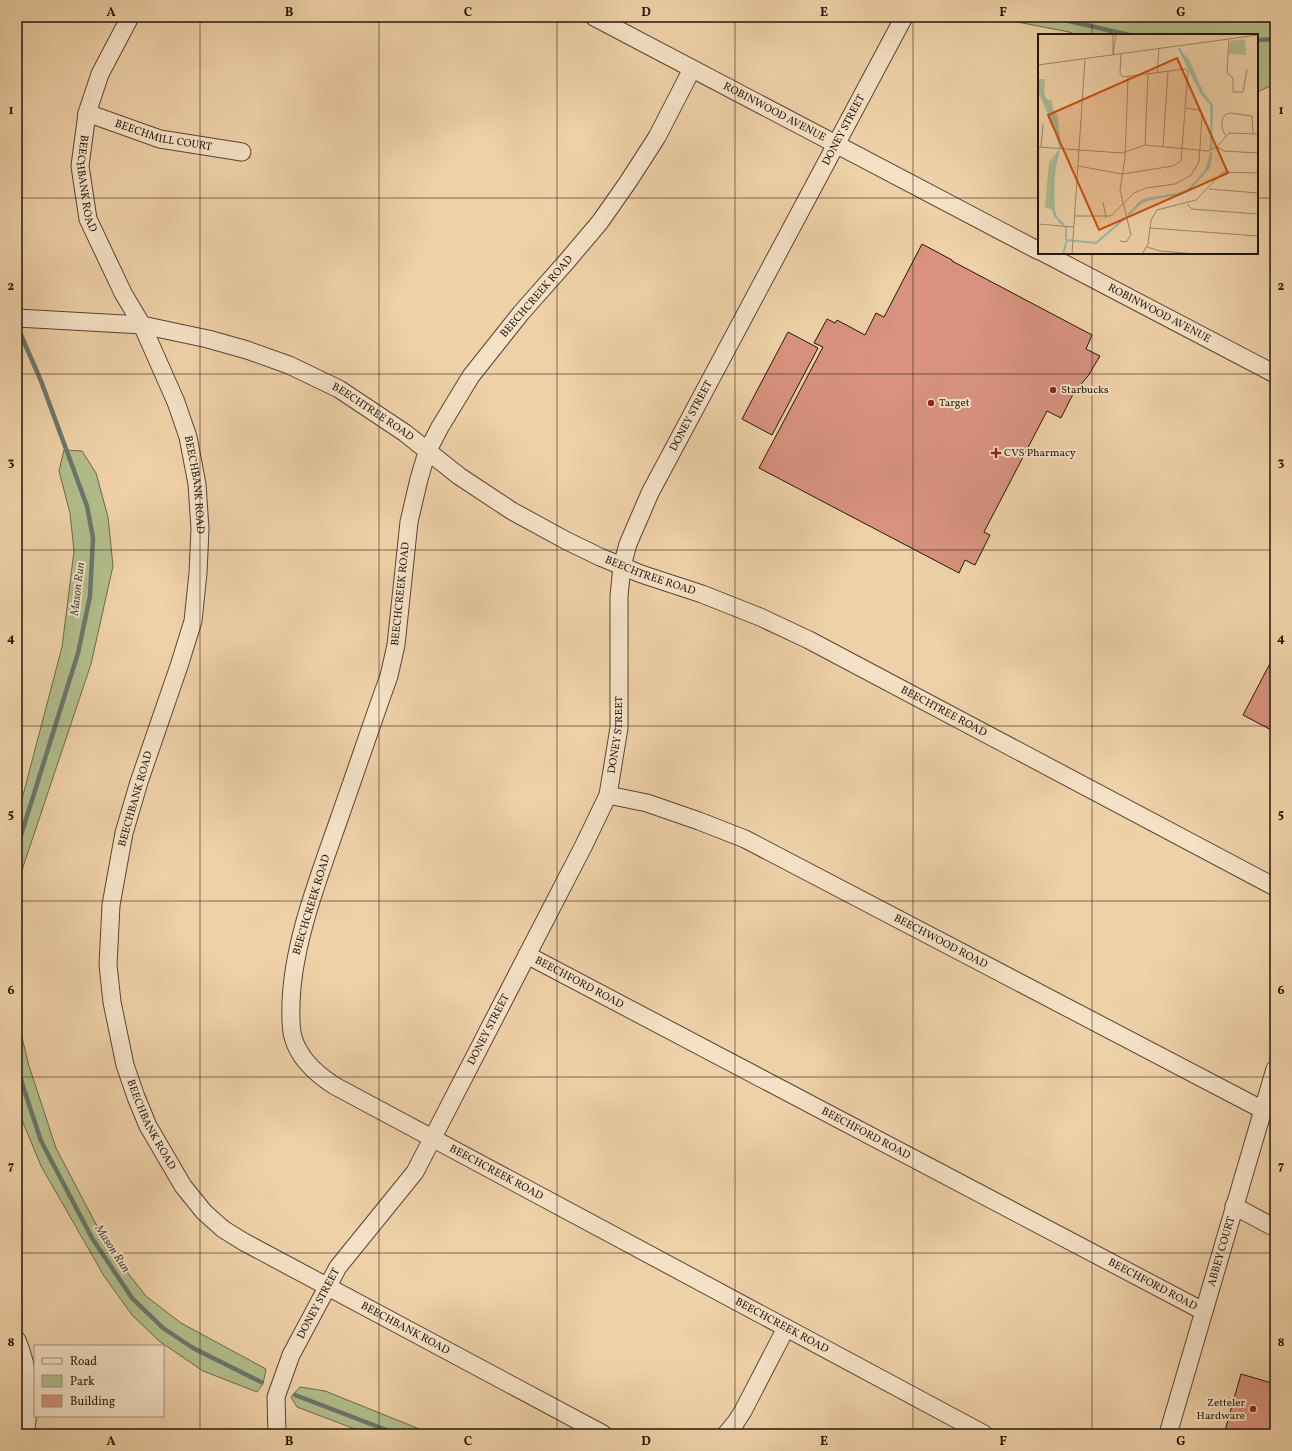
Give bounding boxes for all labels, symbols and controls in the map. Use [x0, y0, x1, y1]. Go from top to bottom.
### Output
text: A [106, 4, 116, 22]
text: B [285, 4, 294, 22]
text: C [464, 4, 472, 22]
text: D [641, 4, 651, 22]
text: E [820, 4, 828, 22]
text: F [999, 4, 1007, 22]
text: G [1176, 4, 1186, 22]
inset map [1038, 34, 1258, 254]
street label: ROBINWOOD AVENUE [721, 79, 829, 145]
street label: DONEY STREET [819, 91, 869, 168]
text: 1 [8, 102, 14, 120]
text: 1 [1278, 102, 1284, 120]
street label: BEECHMILL COURT [113, 116, 214, 155]
street label: BEECHBANK ROAD [72, 134, 101, 235]
street label: BEECHCREEK ROAD [497, 253, 577, 341]
text: 2 [8, 278, 15, 296]
text: 2 [1278, 278, 1285, 296]
street label: ROBINWOOD AVENUE [1105, 280, 1214, 347]
street label: DONEY STREET [666, 377, 716, 454]
street label: BEECHTREE ROAD [329, 379, 417, 445]
place label: Starbucks [1061, 383, 1109, 398]
marker: Starbucks [1048, 385, 1058, 395]
place label: Target [939, 396, 970, 411]
marker: Target [926, 398, 936, 408]
street label: BEECHBANK ROAD [180, 434, 208, 534]
place label: CVS Pharmacy [1004, 446, 1076, 461]
marker: CVS Pharmacy [991, 448, 1001, 458]
text: 3 [8, 454, 15, 472]
text: 3 [1278, 454, 1285, 472]
street label: BEECHCREEK ROAD [388, 541, 414, 647]
street label: BEECHTREE ROAD [602, 552, 697, 599]
water label: Mason Run [67, 561, 89, 618]
text: 4 [7, 630, 15, 648]
text: 4 [1277, 630, 1285, 648]
street label: BEECHTREE ROAD [898, 682, 989, 740]
street label: DONEY STREET [604, 695, 627, 775]
street label: BEECHBANK ROAD [115, 749, 157, 849]
text: 5 [8, 806, 14, 824]
text: 5 [1278, 806, 1284, 824]
street label: BEECHCREEK ROAD [290, 853, 334, 957]
street label: BEECHWOOD ROAD [891, 911, 990, 972]
street label: BEECHFORD ROAD [532, 953, 626, 1012]
text: 6 [7, 982, 15, 1000]
text: 6 [1277, 982, 1285, 1000]
street label: DONEY STREET [464, 991, 514, 1068]
street label: BEECHBANK ROAD [123, 1077, 179, 1172]
street label: BEECHFORD ROAD [819, 1104, 913, 1163]
street label: BEECHCREEK ROAD [447, 1141, 546, 1204]
text: 7 [8, 1158, 14, 1176]
text: 7 [1278, 1158, 1284, 1176]
street label: ABBEY COURT [1204, 1214, 1239, 1288]
water label: Mason Run [90, 1221, 133, 1276]
street label: BEECHFORD ROAD [1105, 1255, 1200, 1314]
street label: DONEY STREET [293, 1265, 344, 1342]
street label: BEECHCREEK ROAD [732, 1294, 831, 1357]
street label: BEECHBANK ROAD [358, 1298, 452, 1358]
text: 8 [7, 1334, 15, 1352]
text: 8 [1277, 1334, 1285, 1352]
legend [34, 1345, 164, 1417]
text: Road [70, 1354, 97, 1370]
text: Park [70, 1374, 95, 1390]
text: Building [70, 1394, 115, 1410]
place label: Zetteler Hardware [1197, 1396, 1245, 1424]
marker: Zetteler Hardware [1248, 1404, 1258, 1414]
text: A [106, 1433, 116, 1451]
text: B [285, 1433, 294, 1451]
text: C [464, 1433, 472, 1451]
text: D [641, 1433, 651, 1451]
text: E [820, 1433, 828, 1451]
text: F [999, 1433, 1007, 1451]
text: G [1176, 1433, 1186, 1451]

